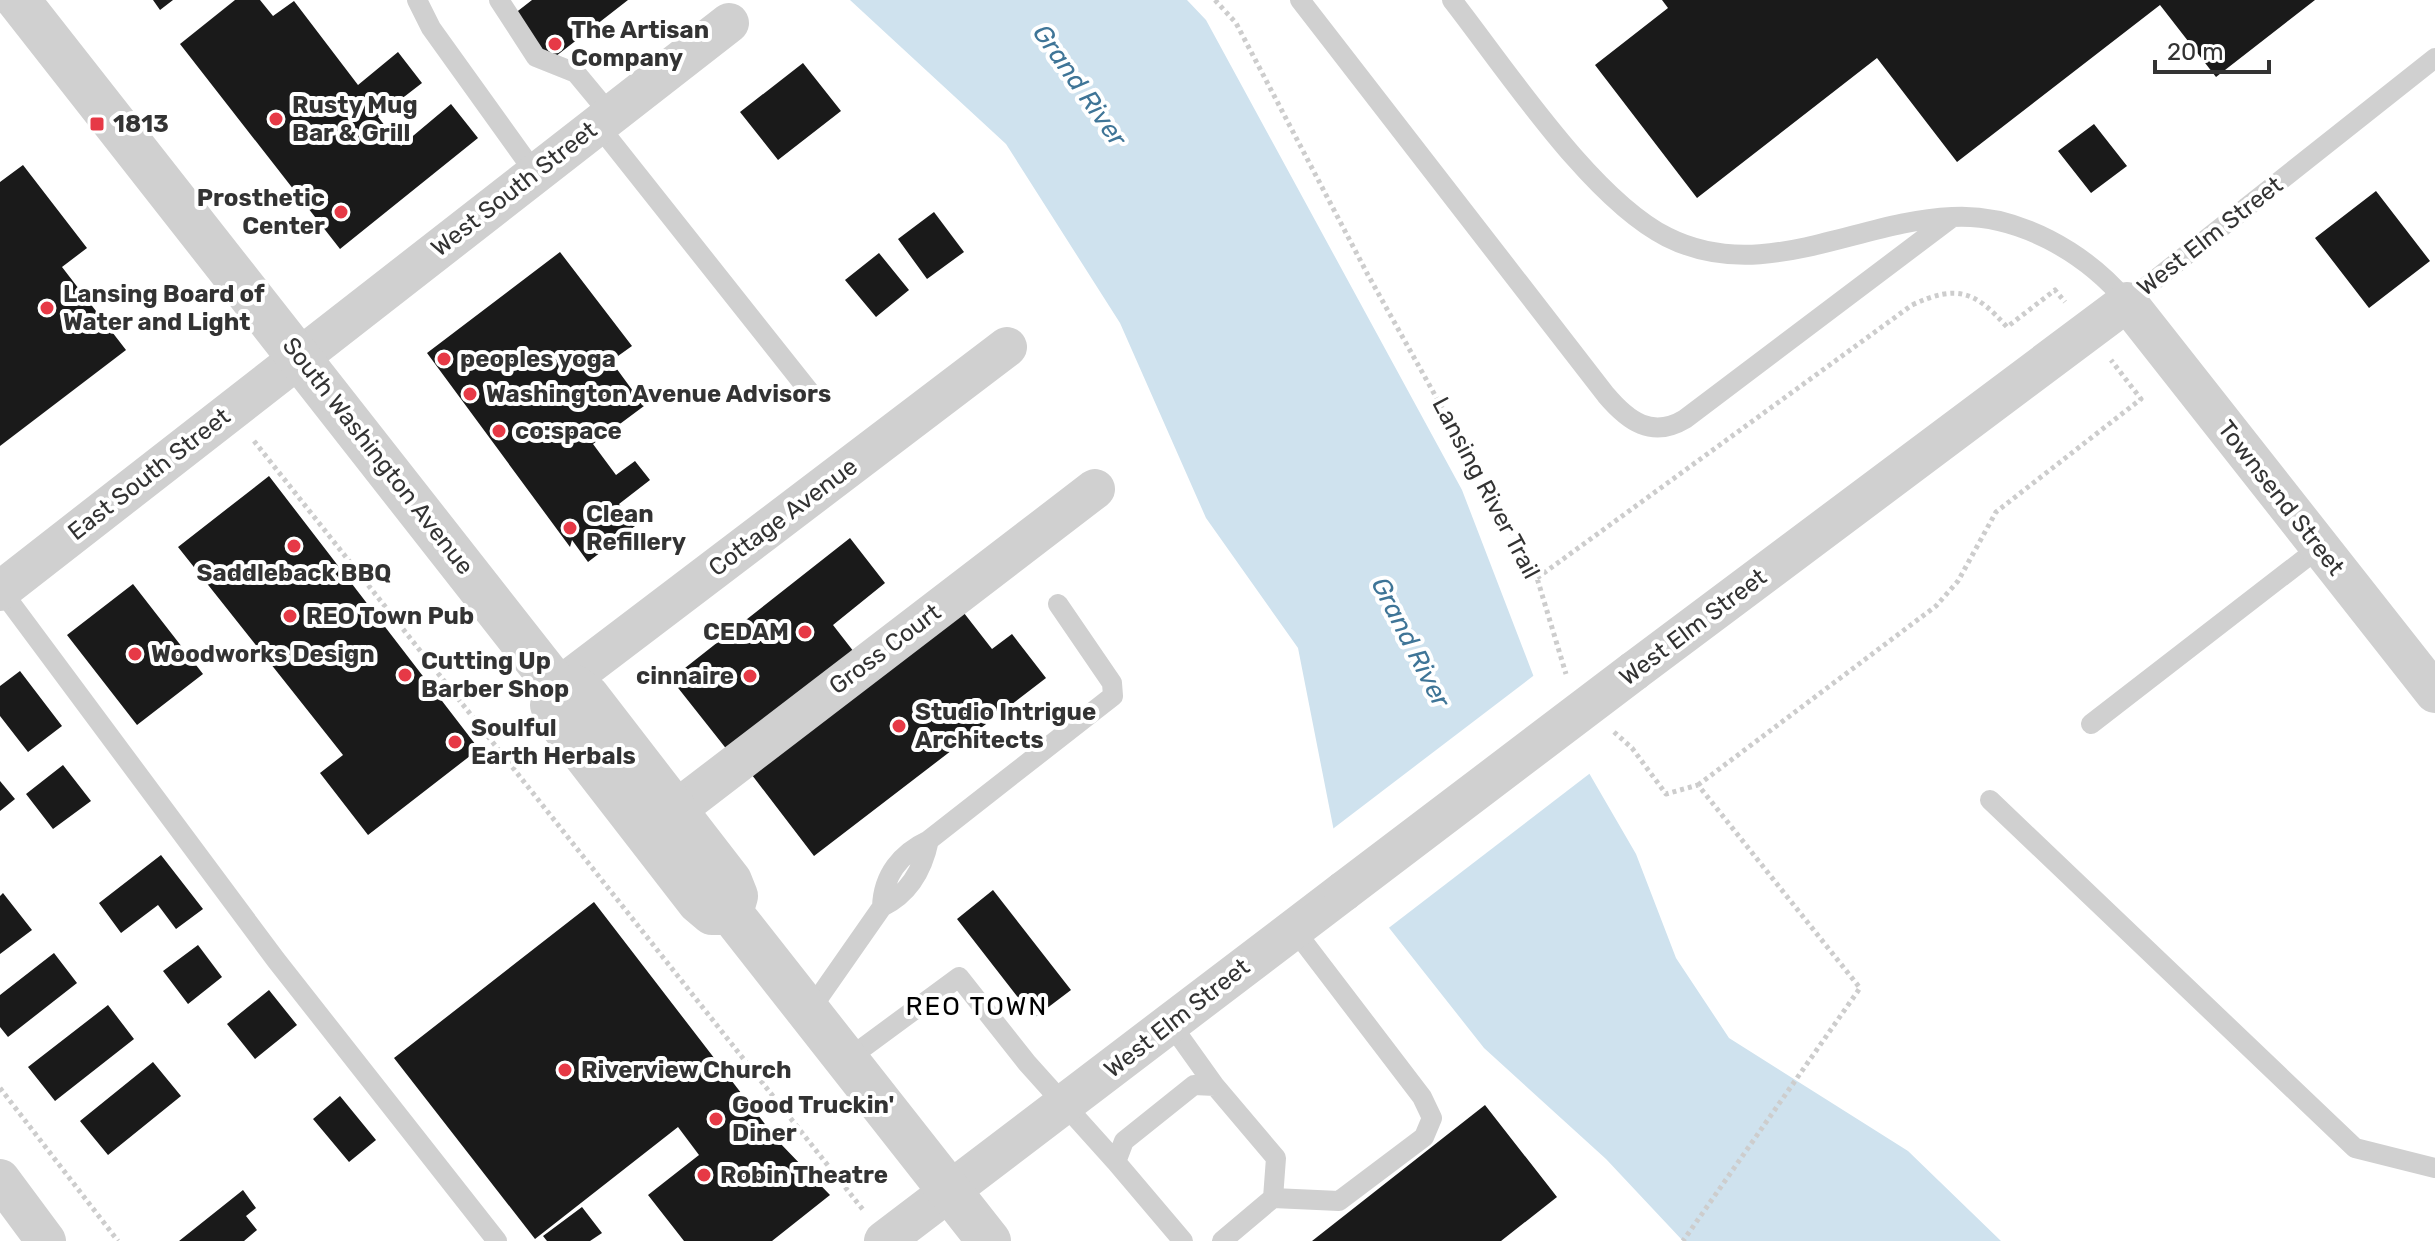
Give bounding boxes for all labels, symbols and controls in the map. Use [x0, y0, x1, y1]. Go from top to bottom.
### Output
place label: The Artisan Company [571, 16, 709, 72]
water label: Grand River [1026, 18, 1134, 153]
scale bar [2155, 24, 2269, 74]
marker: The Artisan Company [546, 35, 564, 53]
text: 20 m [2167, 38, 2224, 66]
place label: Rusty Mug Bar & Grill [292, 91, 418, 147]
place label: 1813 [113, 110, 169, 138]
marker: Rusty Mug Bar & Grill [267, 110, 285, 128]
marker: 1813 [88, 115, 106, 133]
street label: West South Street [426, 116, 602, 262]
street label: West Elm Street [2132, 171, 2288, 301]
place label: Prosthetic Center [197, 184, 325, 240]
marker: Prosthetic Center [332, 203, 350, 221]
place label: Lansing Board of Water and Light [63, 280, 265, 336]
marker: Lansing Board of Water and Light [38, 299, 56, 317]
street label: South Washington Avenue [277, 332, 479, 580]
place label: peoples yoga [460, 345, 616, 373]
marker: peoples yoga [435, 350, 453, 368]
place label: Washington Avenue Advisors [486, 380, 831, 408]
marker: Washington Avenue Advisors [461, 385, 479, 403]
street label: Lansing River Trail [1426, 392, 1546, 584]
street label: East South Street [62, 402, 236, 546]
street label: Townsend Street [2212, 415, 2350, 581]
place label: co:space [515, 417, 622, 445]
marker: co:space [490, 422, 508, 440]
street label: Cottage Avenue [703, 452, 863, 582]
place label: Clean Refillery [586, 500, 686, 556]
marker: Clean Refillery [561, 519, 579, 537]
marker: Saddleback BBQ [285, 537, 303, 555]
place label: Saddleback BBQ [197, 559, 391, 587]
street label: West Elm Street [1614, 563, 1772, 691]
water label: Grand River [1364, 572, 1457, 714]
street label: Gross Court [824, 598, 946, 700]
place label: REO Town Pub [306, 602, 474, 630]
marker: REO Town Pub [281, 607, 299, 625]
place label: CEDAM [703, 618, 789, 646]
marker: CEDAM [796, 623, 814, 641]
place label: Woodworks Design [151, 640, 375, 668]
marker: Woodworks Design [126, 645, 144, 663]
place label: Cutting Up Barber Shop [421, 647, 569, 703]
place label: cinnaire [636, 662, 734, 690]
marker: Cutting Up Barber Shop [396, 666, 414, 684]
marker: cinnaire [741, 667, 759, 685]
place label: Studio Intrigue Architects [915, 698, 1096, 754]
place label: Soulful Earth Herbals [471, 714, 636, 770]
marker: Studio Intrigue Architects [890, 717, 908, 735]
marker: Soulful Earth Herbals [446, 733, 464, 751]
street label: West Elm Street [1099, 953, 1255, 1083]
district label: REO TOWN [906, 991, 1048, 1022]
place label: Riverview Church [581, 1056, 792, 1084]
marker: Riverview Church [556, 1061, 574, 1079]
place label: Good Truckin' Diner [732, 1091, 894, 1147]
marker: Good Truckin' Diner [707, 1110, 725, 1128]
place label: Robin Theatre [720, 1161, 888, 1189]
marker: Robin Theatre [695, 1166, 713, 1184]

